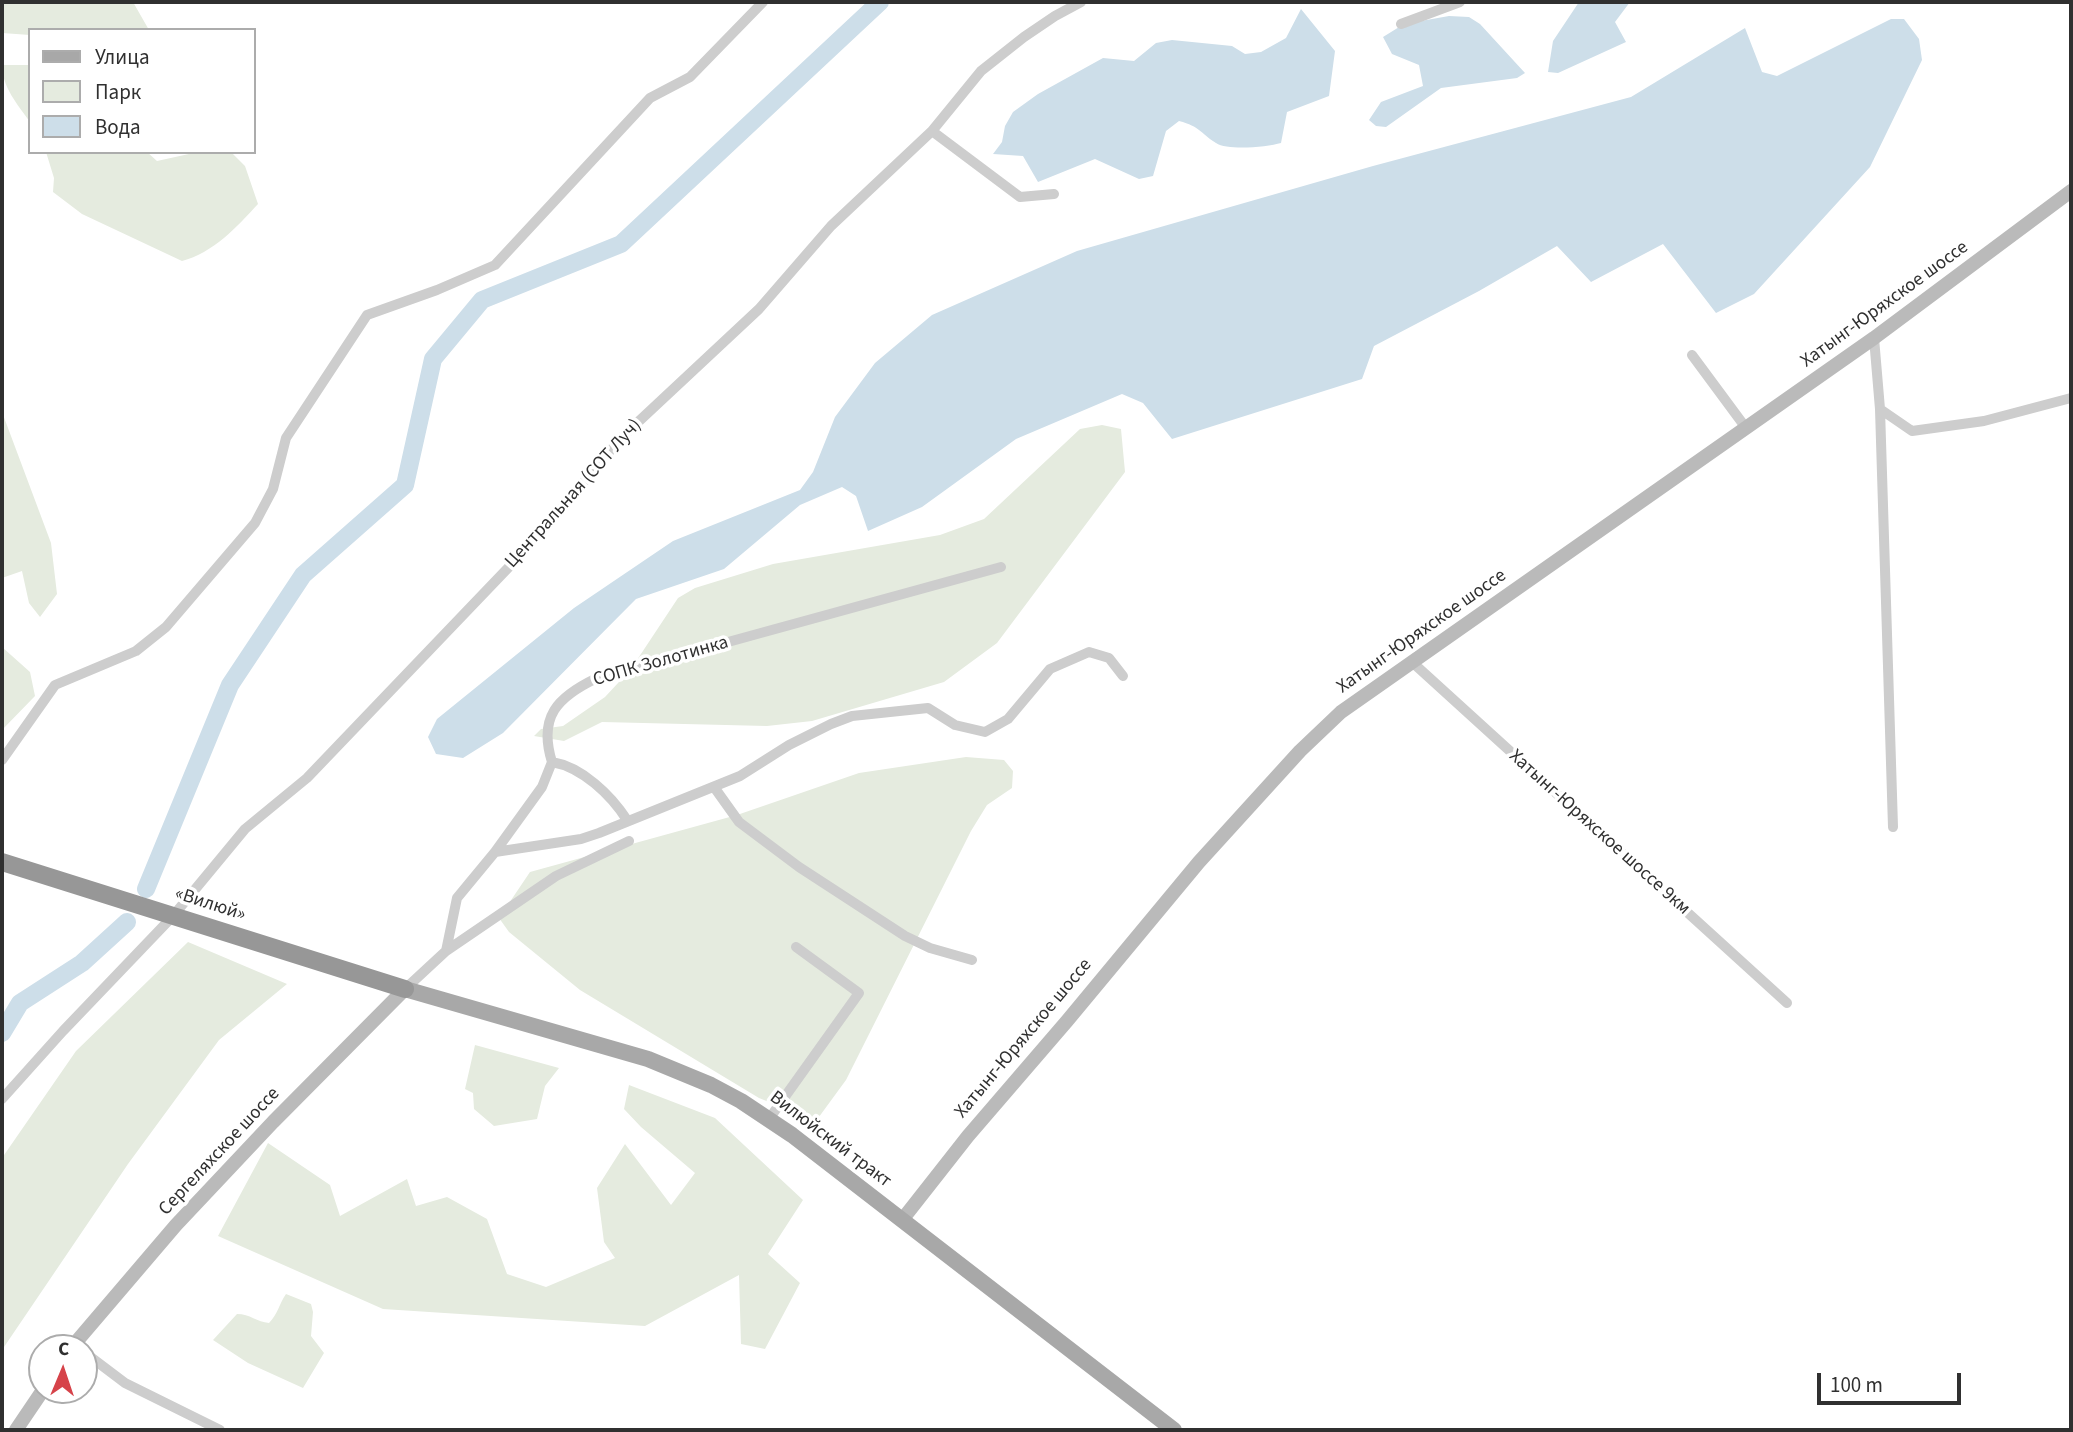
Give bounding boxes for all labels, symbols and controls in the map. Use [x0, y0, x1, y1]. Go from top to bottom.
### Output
legend [28, 28, 256, 154]
text: Улица [95, 42, 150, 72]
text: Парк [95, 77, 141, 107]
text: Вода [95, 112, 141, 142]
street label: Хатынг-Юряхское шоссе [1797, 237, 1973, 373]
street label: Центральная (СОТ Луч) [501, 415, 647, 573]
street label: Хатынг-Юряхское шоссе [1333, 565, 1511, 699]
street label: СОПК Золотинка [591, 632, 731, 692]
street label: Хатынг-Юряхское шоссе 9км [1504, 746, 1694, 920]
street label: «Вилюй» [172, 883, 248, 927]
street label: Хатынг-Юряхское шоссе [951, 955, 1097, 1123]
street label: Сергеляхское шоссе [155, 1083, 285, 1221]
street label: Вилюйский тракт [765, 1087, 895, 1193]
north arrow [28, 1334, 98, 1404]
text: С [58, 1336, 70, 1363]
scale bar [1821, 1358, 1965, 1402]
text: 100 m [1830, 1370, 1883, 1400]

